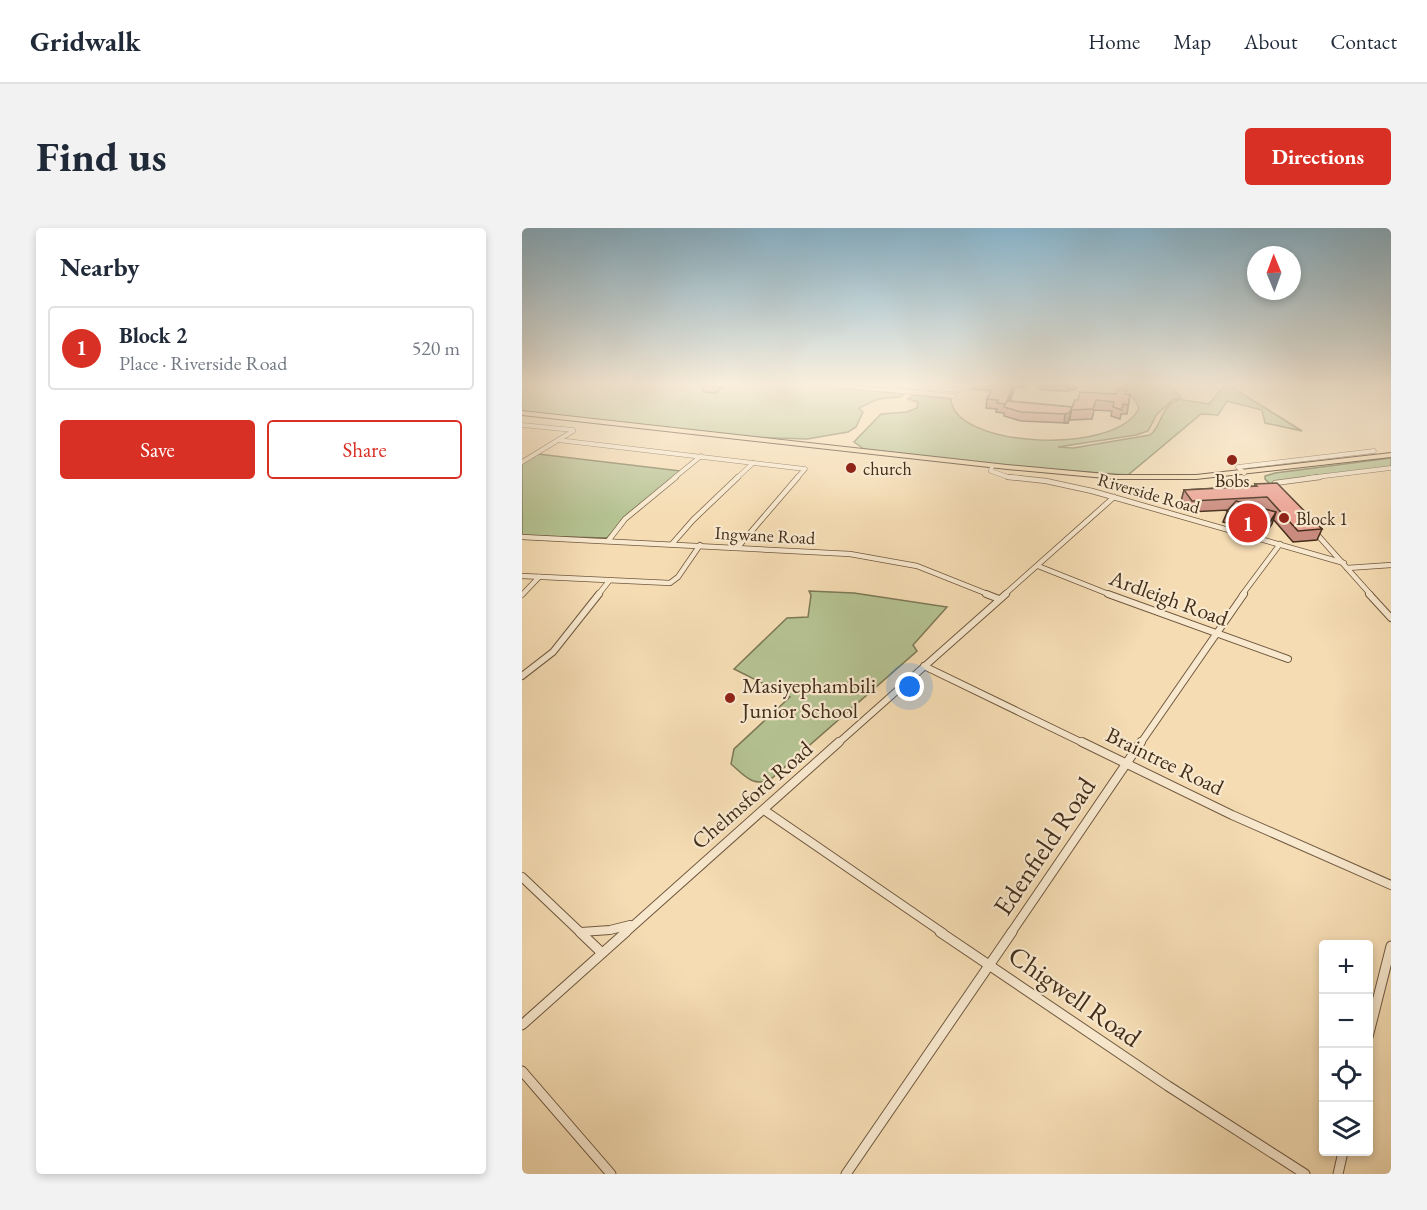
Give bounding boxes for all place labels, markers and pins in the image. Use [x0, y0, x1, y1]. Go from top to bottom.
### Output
marker: Bobs [1225, 453, 1239, 467]
place label: church [863, 457, 912, 480]
marker: church [844, 461, 858, 475]
place label: Bobs [1215, 469, 1249, 492]
pin: 1 [1228, 500, 1268, 546]
place label: Block 1 [1296, 507, 1348, 530]
marker: Block 1 [1277, 511, 1291, 525]
place label: Masiyephambili Junior School [740, 671, 876, 725]
marker: Masiyephambili Junior School [723, 691, 737, 705]

